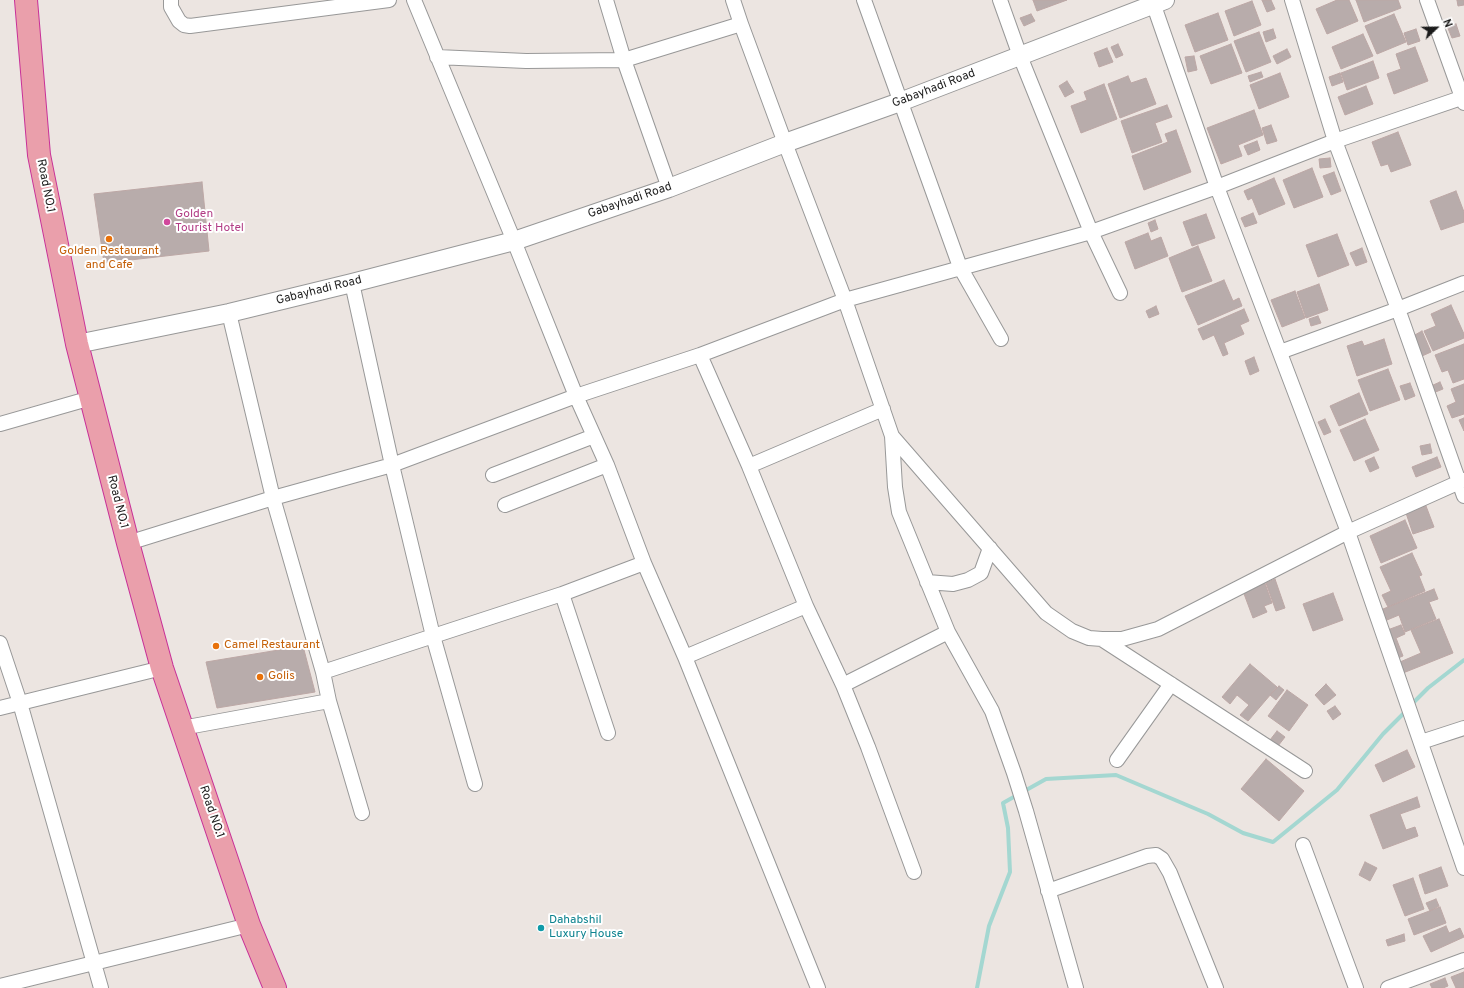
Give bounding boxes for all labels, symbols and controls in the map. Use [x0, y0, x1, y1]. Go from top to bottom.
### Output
north arrow [1416, 8, 1456, 48]
text: N [1439, 17, 1455, 30]
street label: Gabayhadi Road [890, 67, 978, 111]
street label: Road NO.1 [33, 158, 57, 214]
street label: Gabayhadi Road [586, 180, 674, 222]
place label: Golden Tourist Hotel [175, 208, 244, 236]
marker: Golden Tourist Hotel [162, 217, 172, 227]
marker: Golden Restaurant and Cafe [104, 234, 114, 244]
place label: Golden Restaurant and Cafe [59, 245, 159, 273]
street label: Gabayhadi Road [275, 273, 363, 309]
street label: Road NO.1 [103, 474, 131, 530]
place label: Camel Restaurant [224, 639, 320, 653]
marker: Camel Restaurant [211, 641, 221, 651]
place label: Golis [268, 670, 295, 684]
marker: Golis [255, 672, 265, 682]
street label: Road NO.1 [195, 784, 227, 840]
place label: Dahabshil Luxury House [549, 914, 623, 942]
marker: Dahabshil Luxury House [536, 923, 546, 933]

